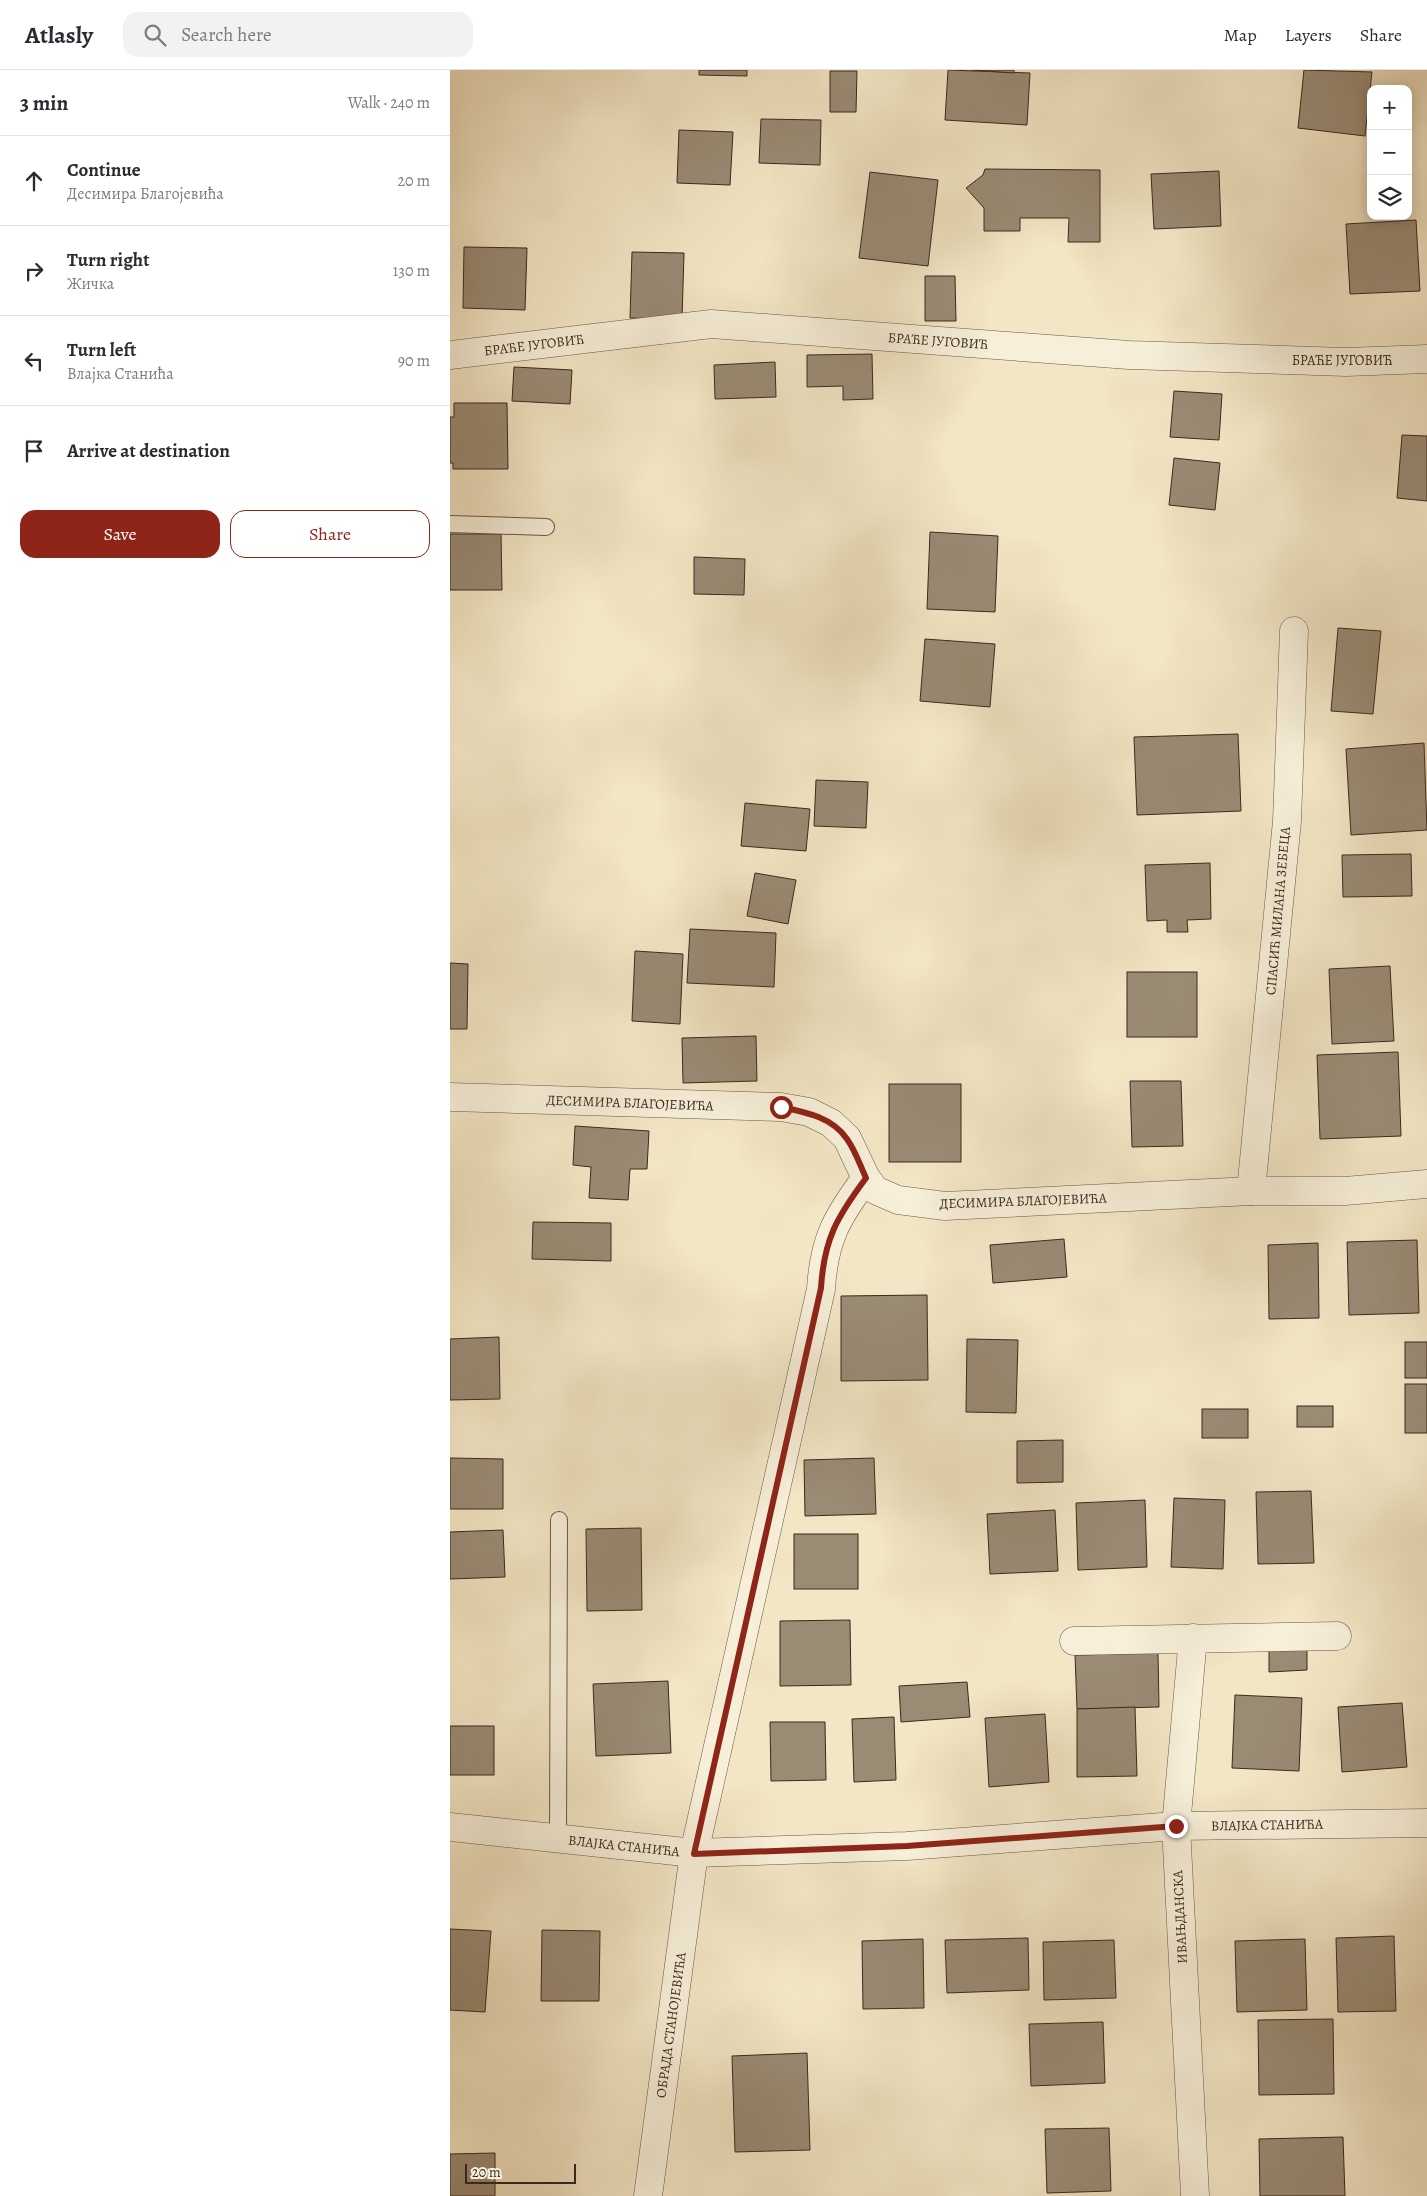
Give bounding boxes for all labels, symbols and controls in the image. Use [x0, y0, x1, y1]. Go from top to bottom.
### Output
search box [123, 12, 473, 57]
text: Atlasly [25, 19, 93, 51]
icon: search [141, 21, 169, 49]
text: Search here [181, 22, 272, 48]
text: Map [1224, 23, 1257, 47]
text: Layers [1285, 23, 1332, 47]
text: Share [1360, 23, 1402, 47]
map controls [1367, 85, 1412, 220]
button: + [1367, 85, 1412, 130]
text: 3 min [20, 89, 68, 117]
text: Walk · 240 m [348, 92, 430, 114]
button: − [1367, 130, 1412, 175]
text: Continue [67, 157, 141, 183]
icon: ahead [20, 167, 48, 195]
text: 20 m [397, 170, 430, 192]
button: layers [1367, 175, 1412, 220]
text: Десимира Благојевића [67, 183, 224, 205]
text: Turn right [67, 247, 149, 273]
icon: right [20, 257, 48, 285]
text: 130 m [393, 260, 430, 282]
text: Жичка [67, 273, 114, 295]
street label: БРАЋЕ ЈУГОВИЋ [887, 328, 990, 354]
street label: БРАЋЕ ЈУГОВИЋ [483, 329, 586, 361]
text: Turn left [67, 337, 136, 363]
icon: left [20, 347, 48, 375]
text: 90 m [398, 350, 430, 372]
street label: БРАЋЕ ЈУГОВИЋ [1292, 351, 1393, 370]
text: Влајка Станића [67, 363, 174, 385]
icon: arrive [20, 437, 48, 465]
text: Arrive at destination [67, 438, 230, 464]
button: Save [20, 510, 220, 558]
button: Share [230, 510, 430, 558]
street label: СПАСИЋ МИЛАНА ЗЕБЕЦА [1261, 825, 1295, 996]
street label: ДЕСИМИРА БЛАГОЈЕВИЋА [546, 1091, 715, 1115]
route start [770, 1096, 793, 1119]
street label: ДЕСИМИРА БЛАГОЈЕВИЋА [939, 1189, 1108, 1213]
route end [1165, 1815, 1188, 1838]
street label: ВЛАЈКА СТАНИЋА [1211, 1815, 1324, 1835]
street label: ВЛАЈКА СТАНИЋА [567, 1831, 682, 1861]
street label: ИВАЊДАНСКА [1168, 1869, 1192, 1964]
street label: ОБРАДА СТАНОЈЕВИЋА [651, 1950, 691, 2099]
scale bar [465, 2161, 576, 2184]
text: 20 m [472, 2163, 501, 2182]

